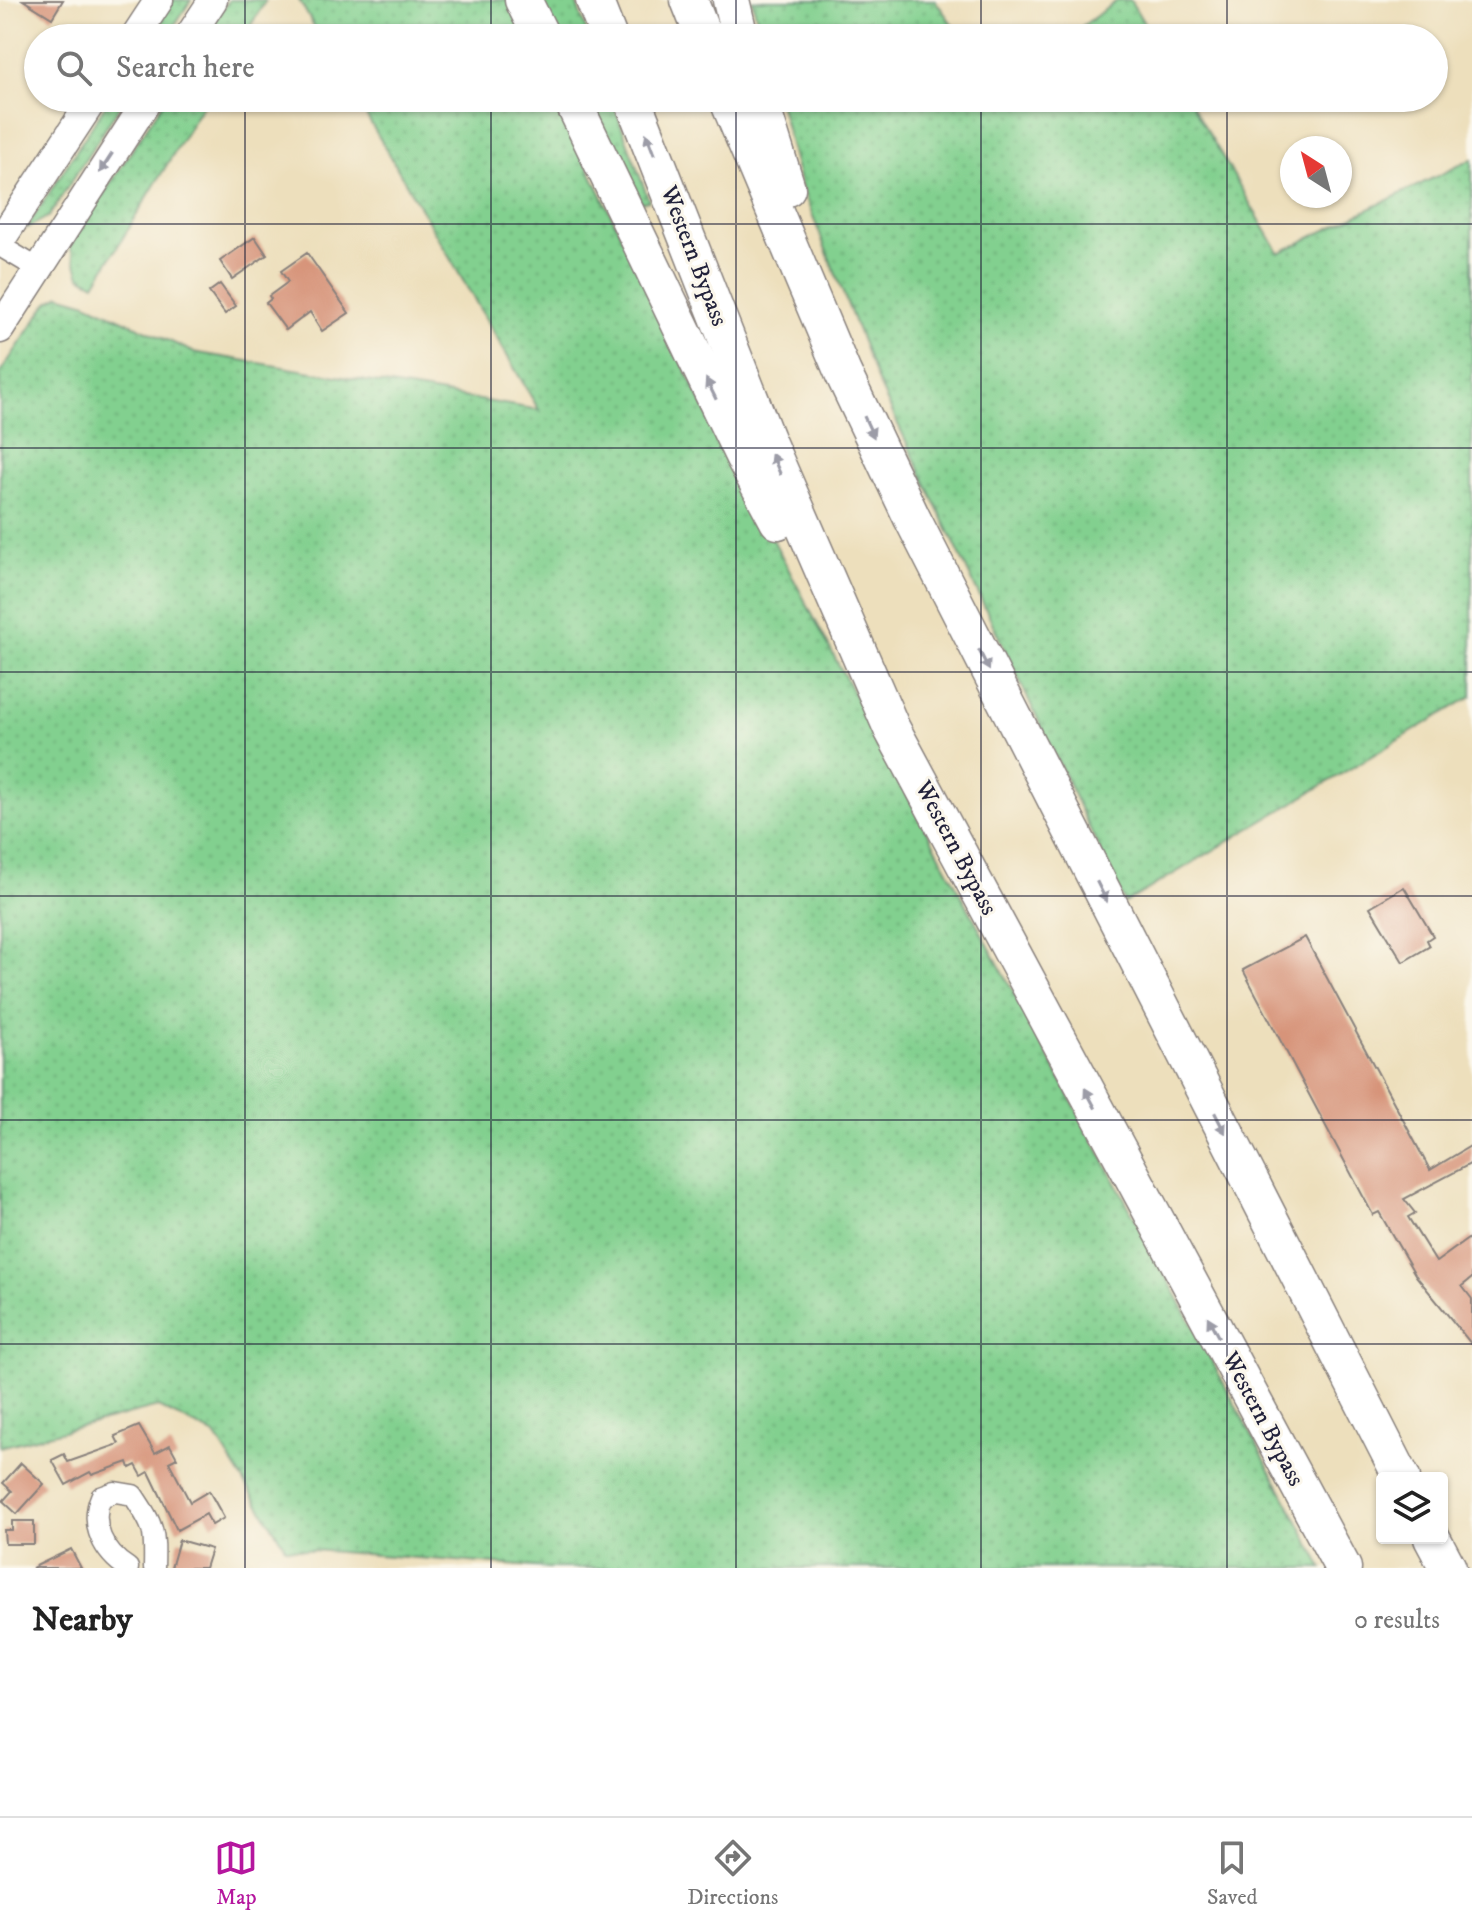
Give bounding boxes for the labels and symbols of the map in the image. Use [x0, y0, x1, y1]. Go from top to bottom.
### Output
one-way arrow [643, 132, 656, 156]
north arrow [1280, 136, 1352, 208]
one-way arrow [99, 152, 114, 174]
street label: Western Bypass [653, 181, 735, 330]
one-way arrow [704, 377, 718, 400]
one-way arrow [862, 415, 876, 438]
one-way arrow [770, 452, 783, 476]
one-way arrow [977, 648, 991, 671]
street label: Western Bypass [908, 775, 1004, 920]
one-way arrow [1095, 880, 1108, 903]
one-way arrow [1083, 1086, 1097, 1109]
one-way arrow [1213, 1112, 1227, 1135]
one-way arrow [1207, 1315, 1220, 1338]
street label: Western Bypass [1215, 1346, 1311, 1491]

